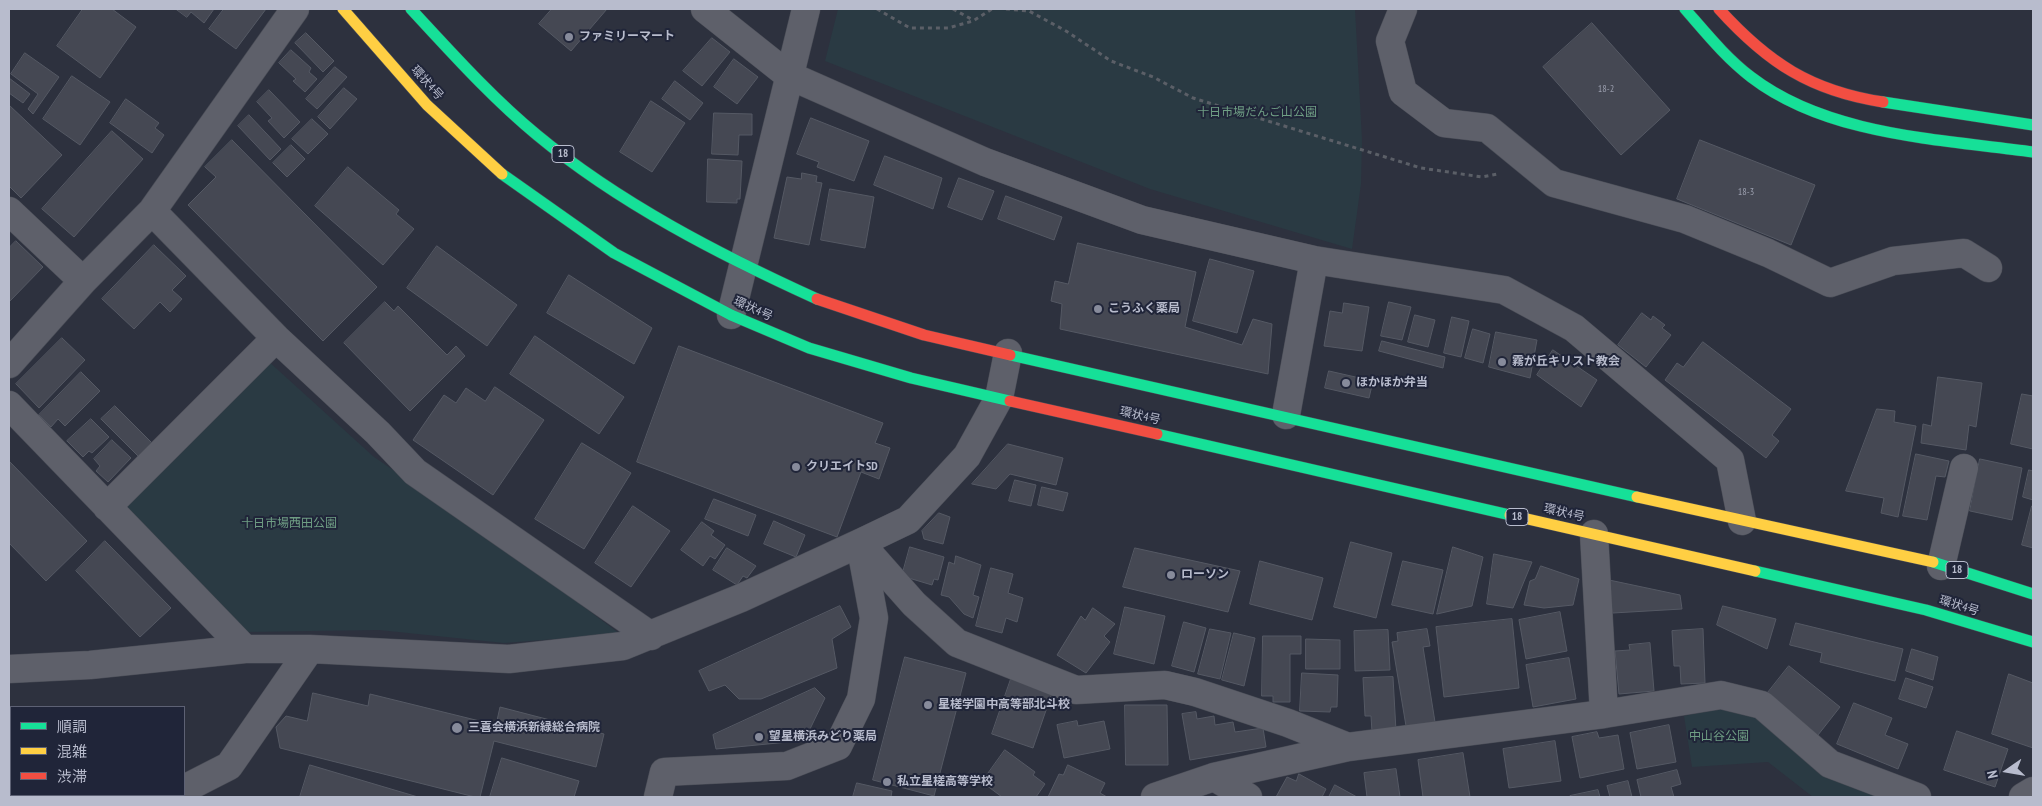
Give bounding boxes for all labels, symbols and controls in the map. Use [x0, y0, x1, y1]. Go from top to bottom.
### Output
place label: ファミリーマート [579, 30, 675, 44]
marker: ファミリーマート [563, 31, 575, 43]
street label: 環状4号 [408, 63, 446, 103]
house number: 18-2 [1598, 83, 1614, 95]
park label: 十日市場だんご山公園 [1197, 106, 1317, 120]
road number: 18 [552, 146, 574, 162]
house number: 18-3 [1738, 186, 1754, 198]
street label: 環状4号 [731, 294, 775, 324]
place label: こうふく薬局 [1108, 302, 1180, 316]
marker: こうふく薬局 [1092, 303, 1104, 315]
place label: 霧が丘キリスト教会 [1512, 355, 1620, 369]
marker: 霧が丘キリスト教会 [1496, 356, 1508, 368]
place label: ほかほか弁当 [1356, 376, 1428, 390]
marker: ほかほか弁当 [1340, 377, 1352, 389]
street label: 環状4号 [1118, 404, 1162, 428]
place label: クリエイトSD [806, 460, 878, 474]
marker: クリエイトSD [790, 461, 802, 473]
street label: 環状4号 [1542, 501, 1586, 525]
road number: 18 [1506, 508, 1528, 526]
park label: 十日市場西田公園 [241, 517, 337, 531]
road number: 18 [1946, 562, 1968, 578]
place label: ローソン [1181, 568, 1229, 582]
marker: ローソン [1165, 569, 1177, 581]
street label: 環状4号 [1937, 593, 1981, 619]
place label: 星槎学園中高等部北斗校 [938, 698, 1070, 712]
marker: 星槎学園中高等部北斗校 [922, 699, 934, 711]
legend [10, 706, 185, 796]
text: 順調 [57, 717, 87, 736]
marker: 三喜会横浜新緑総合病院 [450, 721, 464, 735]
place label: 三喜会横浜新緑総合病院 [468, 721, 600, 735]
place label: 望星横浜みどり薬局 [769, 730, 877, 744]
park label: 中山谷公園 [1689, 730, 1749, 744]
marker: 望星横浜みどり薬局 [753, 731, 765, 743]
text: 混雑 [57, 742, 87, 761]
north arrow [1982, 746, 2032, 796]
text: 渋滞 [57, 767, 87, 786]
text: N [1983, 769, 2002, 780]
place label: 私立星槎高等学校 [897, 775, 993, 789]
marker: 私立星槎高等学校 [881, 776, 893, 788]

